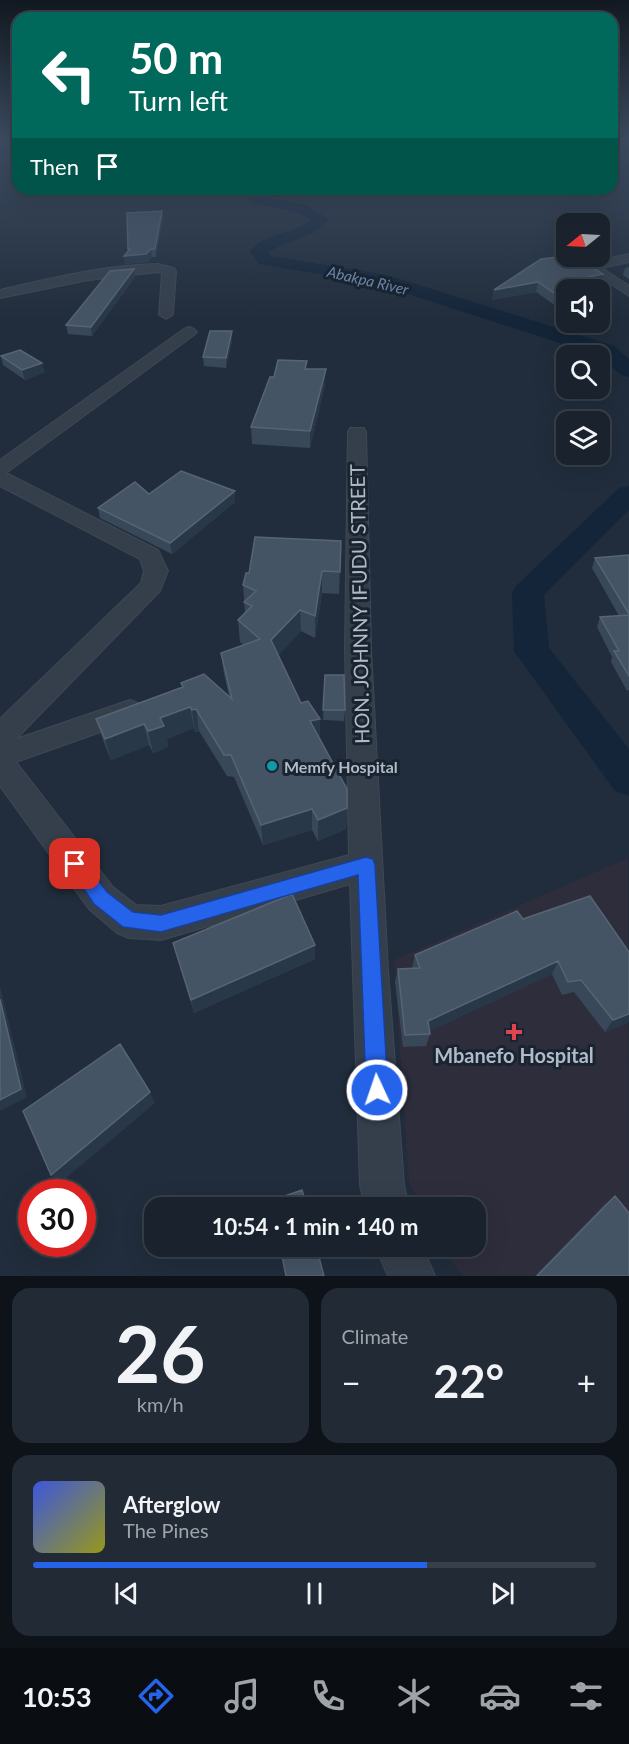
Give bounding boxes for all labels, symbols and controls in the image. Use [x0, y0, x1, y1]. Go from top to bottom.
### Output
text: 50 m [129, 33, 223, 83]
icon: left [30, 36, 108, 114]
text: Turn left [129, 84, 228, 117]
icon: arrive [91, 150, 124, 183]
text: Then [30, 153, 79, 180]
north arrow [556, 213, 610, 267]
map controls [556, 213, 610, 465]
water label: Abakpa River [325, 262, 411, 298]
button: sound [556, 279, 610, 333]
button: search [556, 345, 610, 399]
button: layers [556, 411, 610, 465]
street label: HON. JOHNNY IFUDU STREET [345, 464, 373, 744]
place label: Memfy Hospital [284, 757, 398, 776]
marker: Memfy Hospital [265, 759, 279, 773]
pin [49, 838, 100, 889]
icon: arrive [58, 847, 91, 880]
marker: Mbanefo Hospital [505, 1023, 523, 1041]
place label: Mbanefo Hospital [434, 1043, 594, 1067]
position arrow [345, 1058, 409, 1122]
speed limit sign: 30 [18, 1179, 96, 1257]
text: 10:54 · 1 min · 140 m [212, 1213, 418, 1240]
text: 26 [115, 1306, 205, 1400]
text: Climate [342, 1324, 408, 1348]
text: 22° [433, 1354, 504, 1408]
text: − [342, 1362, 361, 1402]
text: + [577, 1362, 596, 1402]
text: km/h [137, 1392, 184, 1416]
text: Afterglow [123, 1491, 220, 1518]
text: The Pines [123, 1518, 209, 1542]
icon: previous [110, 1577, 143, 1610]
icon: pause [298, 1577, 331, 1610]
icon: next [486, 1577, 519, 1610]
icon: directions [135, 1675, 177, 1717]
icon: music [221, 1675, 263, 1717]
icon: phone [307, 1675, 349, 1717]
icon: climate [393, 1675, 435, 1717]
icon: car [479, 1675, 521, 1717]
icon: filters [565, 1675, 607, 1717]
text: 10:53 [22, 1680, 92, 1713]

